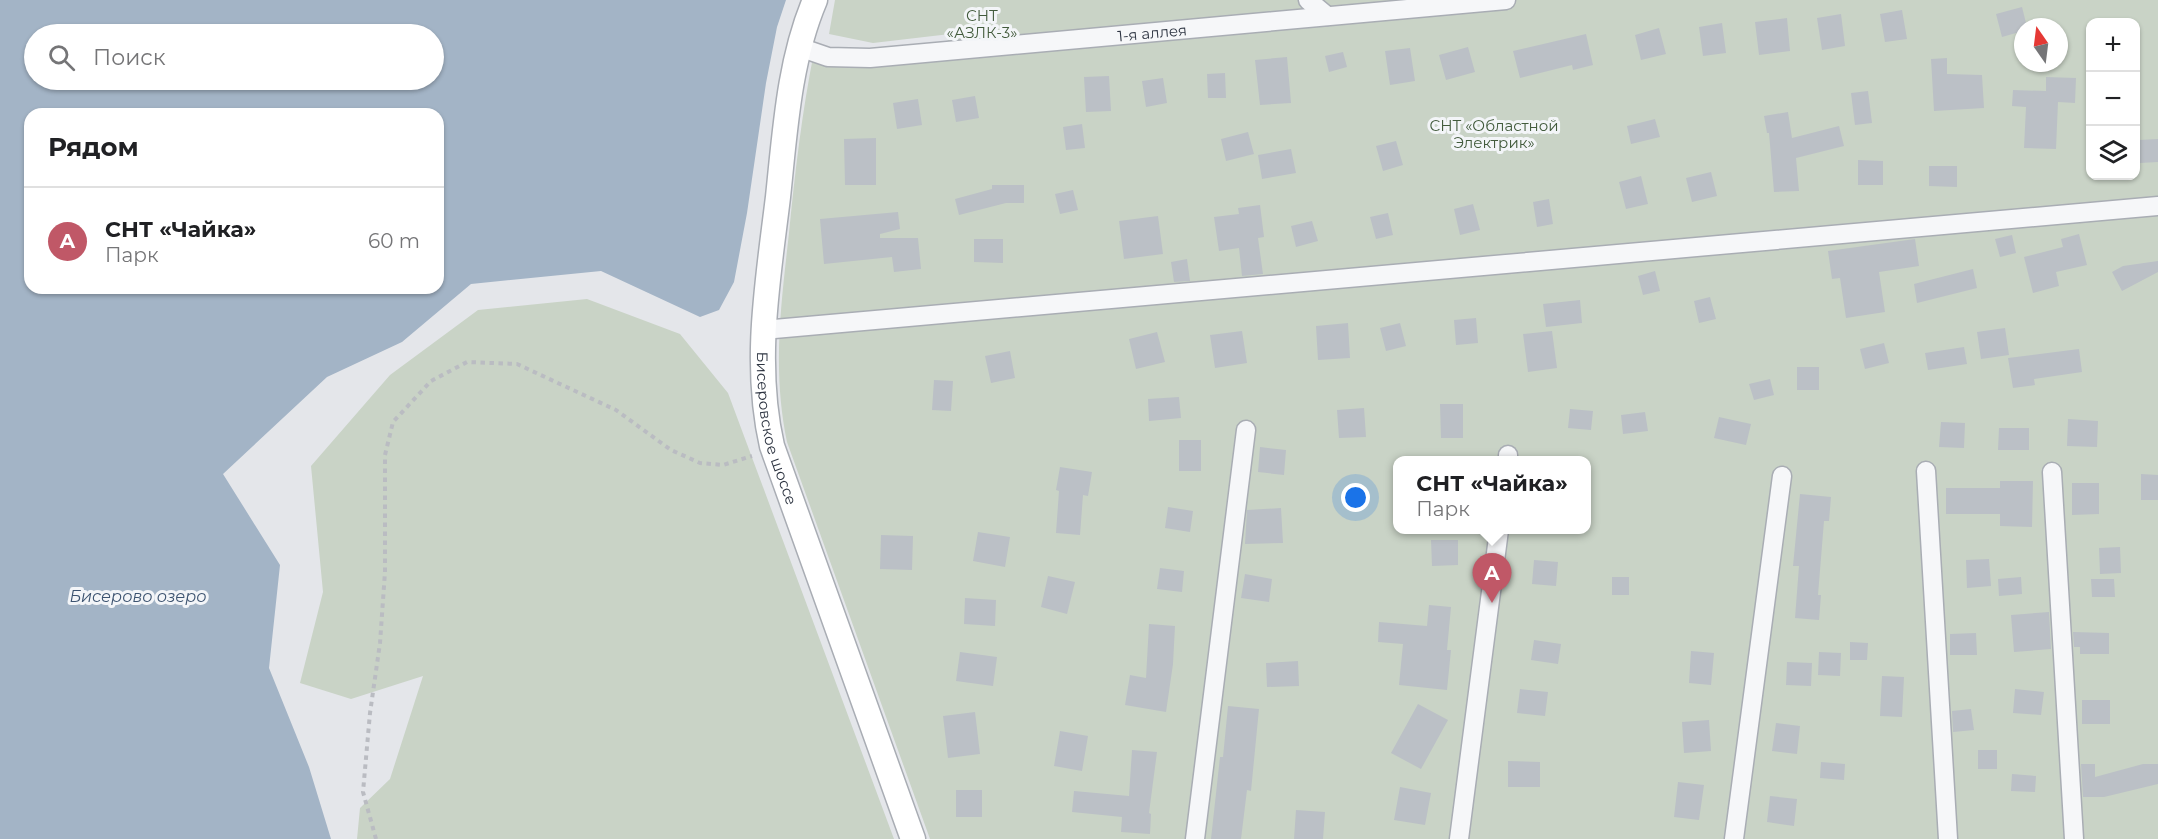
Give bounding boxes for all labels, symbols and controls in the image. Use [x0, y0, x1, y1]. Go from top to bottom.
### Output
park label: СНТ «АЗЛК-3» [947, 6, 1017, 42]
north arrow [2014, 18, 2068, 72]
map controls [2086, 18, 2140, 180]
button: + [2086, 18, 2140, 72]
street label: 1-я аллея [1117, 20, 1188, 45]
search box [24, 24, 444, 90]
icon: search [45, 41, 78, 74]
text: Поиск [93, 44, 165, 71]
button: − [2086, 72, 2140, 126]
park label: СНТ «Областной Электрик» [1429, 116, 1559, 152]
button: layers [2086, 126, 2140, 180]
text: Рядом [48, 131, 139, 163]
text: СНТ «Чайка» [105, 216, 256, 243]
text: A [60, 229, 75, 253]
text: 60 m [368, 229, 420, 253]
text: Парк [105, 243, 159, 267]
street label: Бисеровское шоссе [753, 351, 802, 507]
popup [1393, 456, 1591, 534]
text: СНТ «Чайка» [1416, 470, 1568, 497]
your location [1341, 483, 1370, 512]
text: Парк [1416, 497, 1470, 521]
pin: A [1472, 554, 1512, 603]
water label: Бисерово озеро [69, 587, 207, 606]

